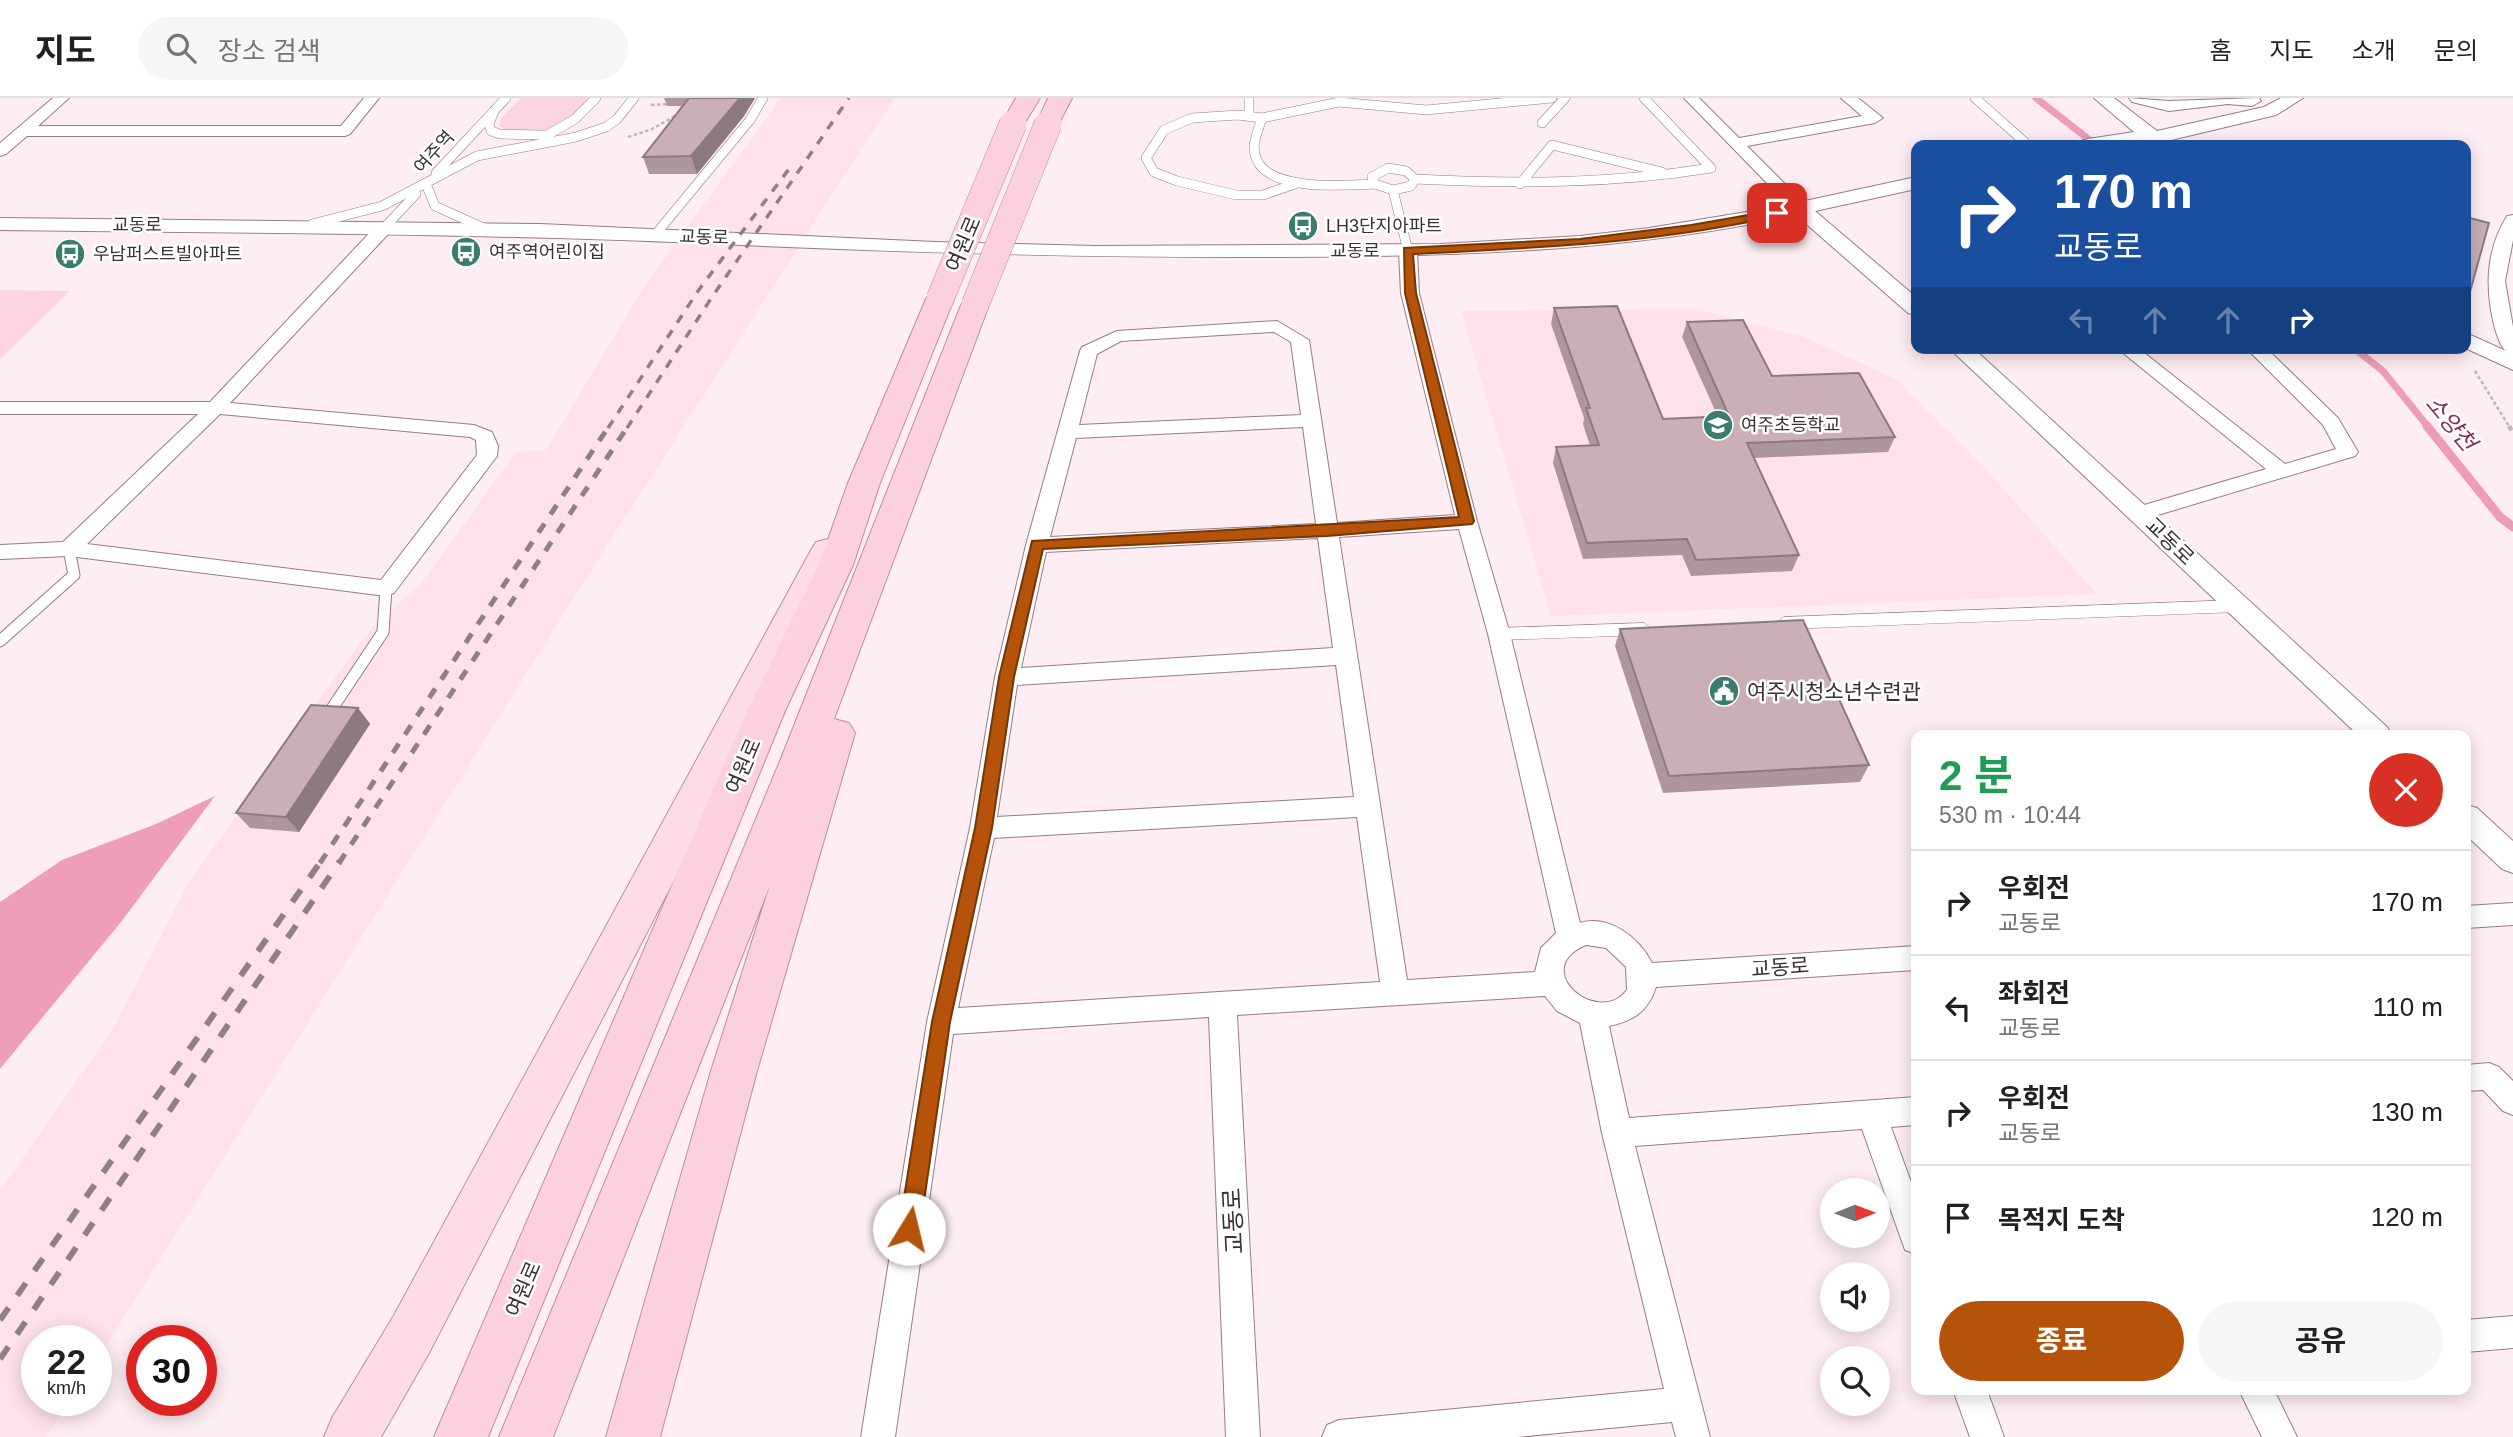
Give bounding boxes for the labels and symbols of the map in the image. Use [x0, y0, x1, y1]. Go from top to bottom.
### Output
street label: 여주역 [410, 127, 458, 177]
pin [1747, 183, 1807, 243]
bus stop icon: LH3단지아파트 [1286, 209, 1320, 243]
street label: 여원로 [941, 213, 985, 275]
street label: 교동로 [112, 215, 162, 235]
place label: LH3단지아파트 [1326, 216, 1442, 236]
street label: 교동로 [679, 226, 729, 248]
bus stop icon: 여주역어린이집 [449, 235, 483, 269]
bus stop icon: 우남퍼스트빌아파트 [53, 237, 87, 271]
street label: 교동로 [1330, 241, 1380, 261]
place label: 여주역어린이집 [489, 242, 605, 262]
place label: 우남퍼스트빌아파트 [93, 244, 242, 264]
water label: 소양천 [2421, 390, 2483, 458]
school or university icon: 여주초등학교 [1701, 408, 1735, 442]
place label: 여주초등학교 [1741, 415, 1840, 435]
street label: 교동로 [2141, 513, 2199, 569]
public building icon: 여주시청소년수련관 [1707, 674, 1741, 708]
place label: 여주시청소년수련관 [1747, 680, 1921, 703]
street label: 여원로 [721, 735, 765, 797]
street label: 교동로 [1750, 954, 1810, 980]
north arrow [1820, 1178, 1890, 1248]
street label: 교동로 [1218, 1187, 1248, 1255]
position arrow [872, 1192, 946, 1266]
street label: 여원로 [501, 1258, 545, 1320]
speed limit sign: 30 [126, 1325, 217, 1416]

